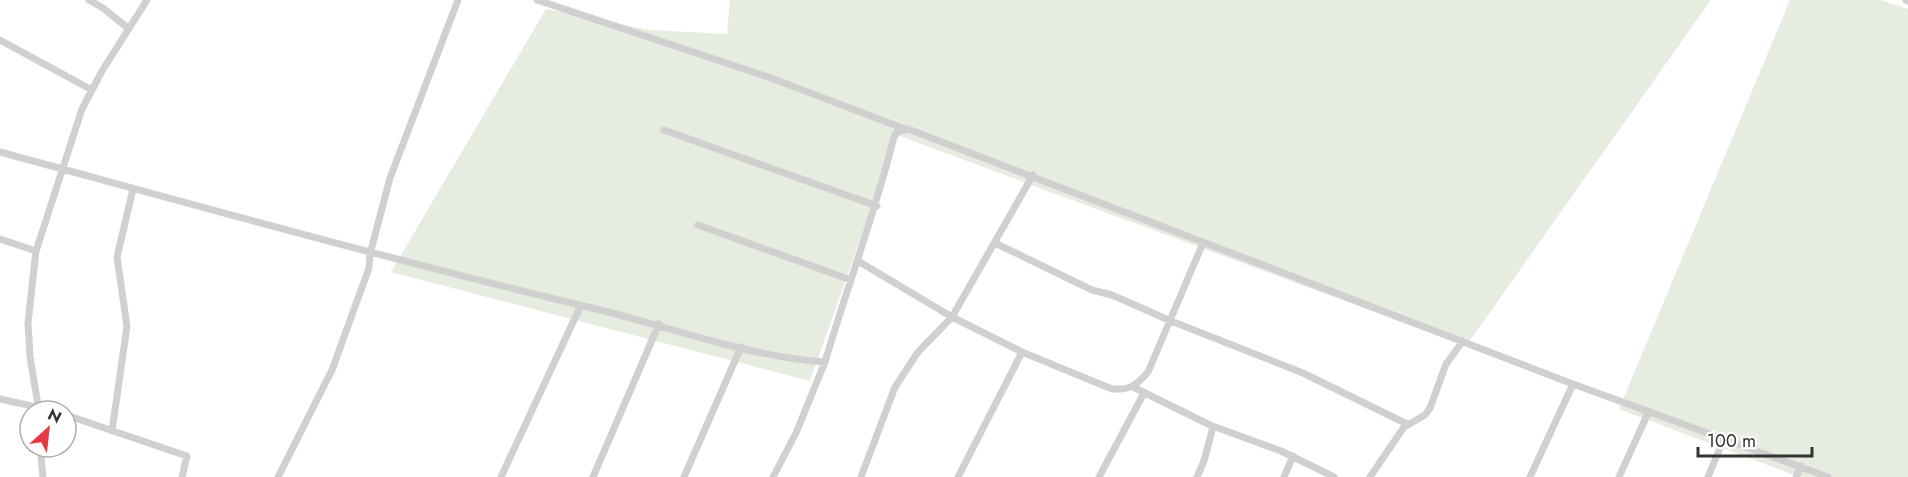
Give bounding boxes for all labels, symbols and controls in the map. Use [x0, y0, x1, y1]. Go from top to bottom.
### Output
north arrow [18, 399, 78, 459]
text: N [44, 403, 65, 429]
scale bar [1698, 420, 1812, 458]
text: 100 m [1707, 428, 1756, 454]

